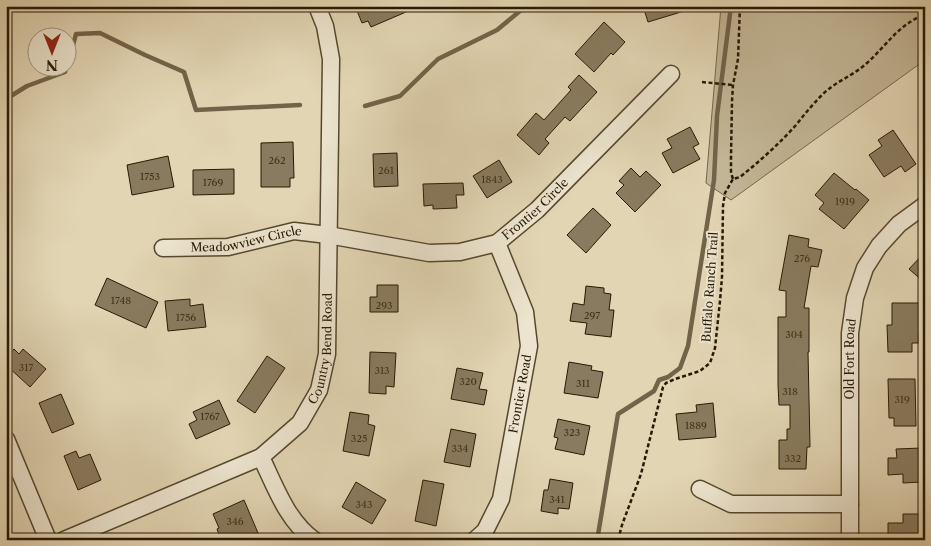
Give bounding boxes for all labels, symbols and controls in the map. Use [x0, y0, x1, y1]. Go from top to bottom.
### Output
north arrow [28, 28, 78, 78]
text: N [46, 56, 58, 74]
house number: 262 [268, 154, 286, 167]
house number: 261 [378, 164, 395, 177]
house number: 1753 [140, 170, 160, 183]
house number: 1843 [481, 173, 503, 186]
street label: Frontier Circle [499, 175, 571, 243]
house number: 1769 [203, 176, 223, 189]
house number: 1919 [835, 195, 855, 208]
street label: Meadowview Circle [190, 223, 303, 255]
street label: Buffalo Ranch Trail [698, 231, 721, 343]
house number: 276 [794, 252, 810, 265]
street label: Country Bend Road [304, 292, 335, 407]
house number: 1748 [111, 294, 131, 307]
house number: 293 [375, 299, 393, 312]
house number: 297 [584, 309, 600, 322]
house number: 1756 [176, 311, 196, 324]
street label: Old Fort Road [842, 317, 859, 399]
house number: 304 [785, 328, 803, 341]
street label: Frontier Road [505, 353, 534, 435]
house number: 317 [19, 361, 33, 374]
house number: 313 [374, 364, 390, 377]
house number: 320 [459, 375, 477, 388]
house number: 311 [576, 377, 591, 390]
house number: 318 [782, 385, 798, 398]
house number: 319 [894, 393, 910, 406]
house number: 1767 [200, 410, 220, 423]
house number: 1889 [685, 419, 707, 432]
house number: 323 [564, 426, 580, 439]
house number: 325 [351, 432, 367, 445]
house number: 334 [452, 442, 469, 455]
house number: 332 [785, 452, 802, 465]
house number: 341 [549, 493, 566, 506]
house number: 343 [356, 498, 372, 511]
house number: 346 [226, 515, 244, 528]

